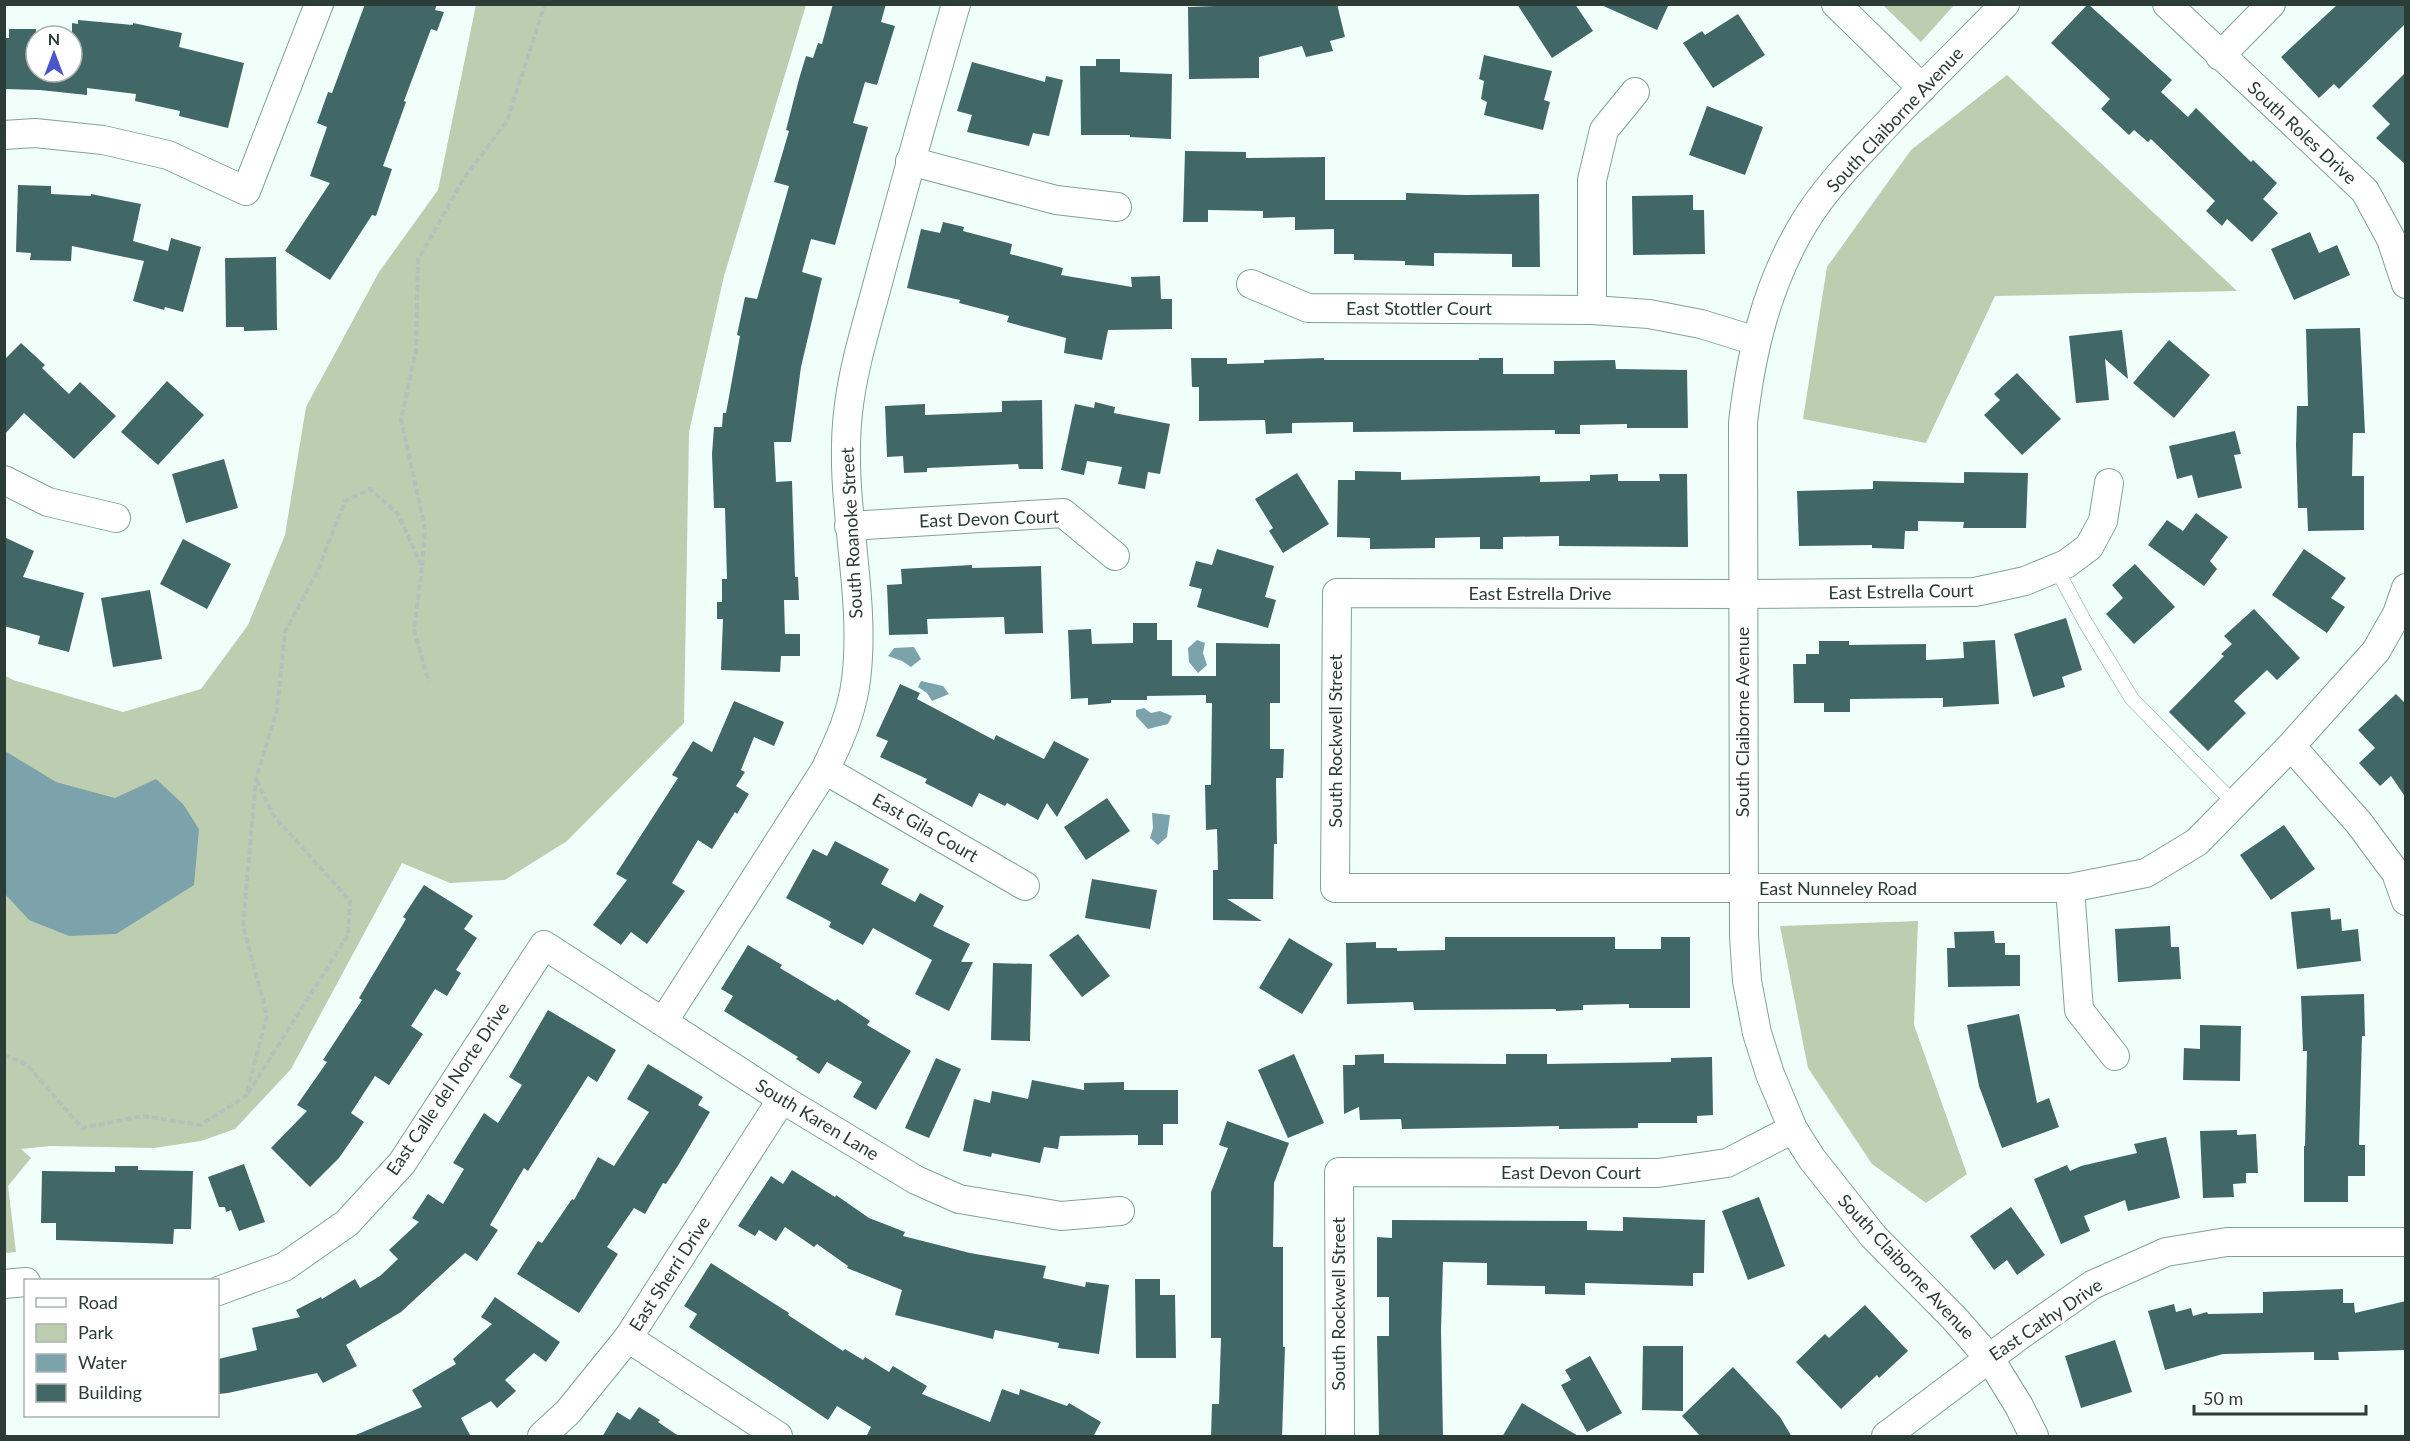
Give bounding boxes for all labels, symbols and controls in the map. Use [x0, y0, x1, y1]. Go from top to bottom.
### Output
north arrow [24, 24, 84, 84]
text: N [48, 29, 60, 48]
street label: South Claiborne Avenue [1821, 42, 1967, 197]
street label: South Roles Drive [2244, 76, 2362, 188]
street label: East Stottler Court [1346, 297, 1492, 319]
street label: South Roanoke Street [836, 446, 866, 619]
street label: East Devon Court [919, 505, 1060, 531]
street label: East Estrella Court [1828, 579, 1974, 603]
street label: East Estrella Drive [1468, 582, 1612, 604]
street label: South Claiborne Avenue [1731, 627, 1753, 817]
street label: South Rockwell Street [1324, 654, 1346, 828]
street label: East Gila Court [869, 788, 983, 867]
street label: East Nunneley Road [1759, 877, 1917, 899]
street label: East Calle del Norte Drive [381, 998, 513, 1179]
street label: South Karen Lane [752, 1074, 883, 1165]
street label: East Devon Court [1501, 1161, 1642, 1183]
street label: South Claiborne Avenue [1834, 1189, 1980, 1344]
street label: East Sherri Drive [624, 1212, 714, 1335]
street label: South Rockwell Street [1327, 1217, 1349, 1391]
street label: East Cathy Drive [1985, 1273, 2106, 1365]
legend [24, 1279, 219, 1417]
text: Road [78, 1291, 118, 1313]
text: Park [78, 1321, 114, 1343]
text: Water [78, 1351, 127, 1373]
scale bar [2194, 1378, 2366, 1416]
text: Building [78, 1381, 142, 1403]
text: 50 m [2203, 1387, 2243, 1409]

